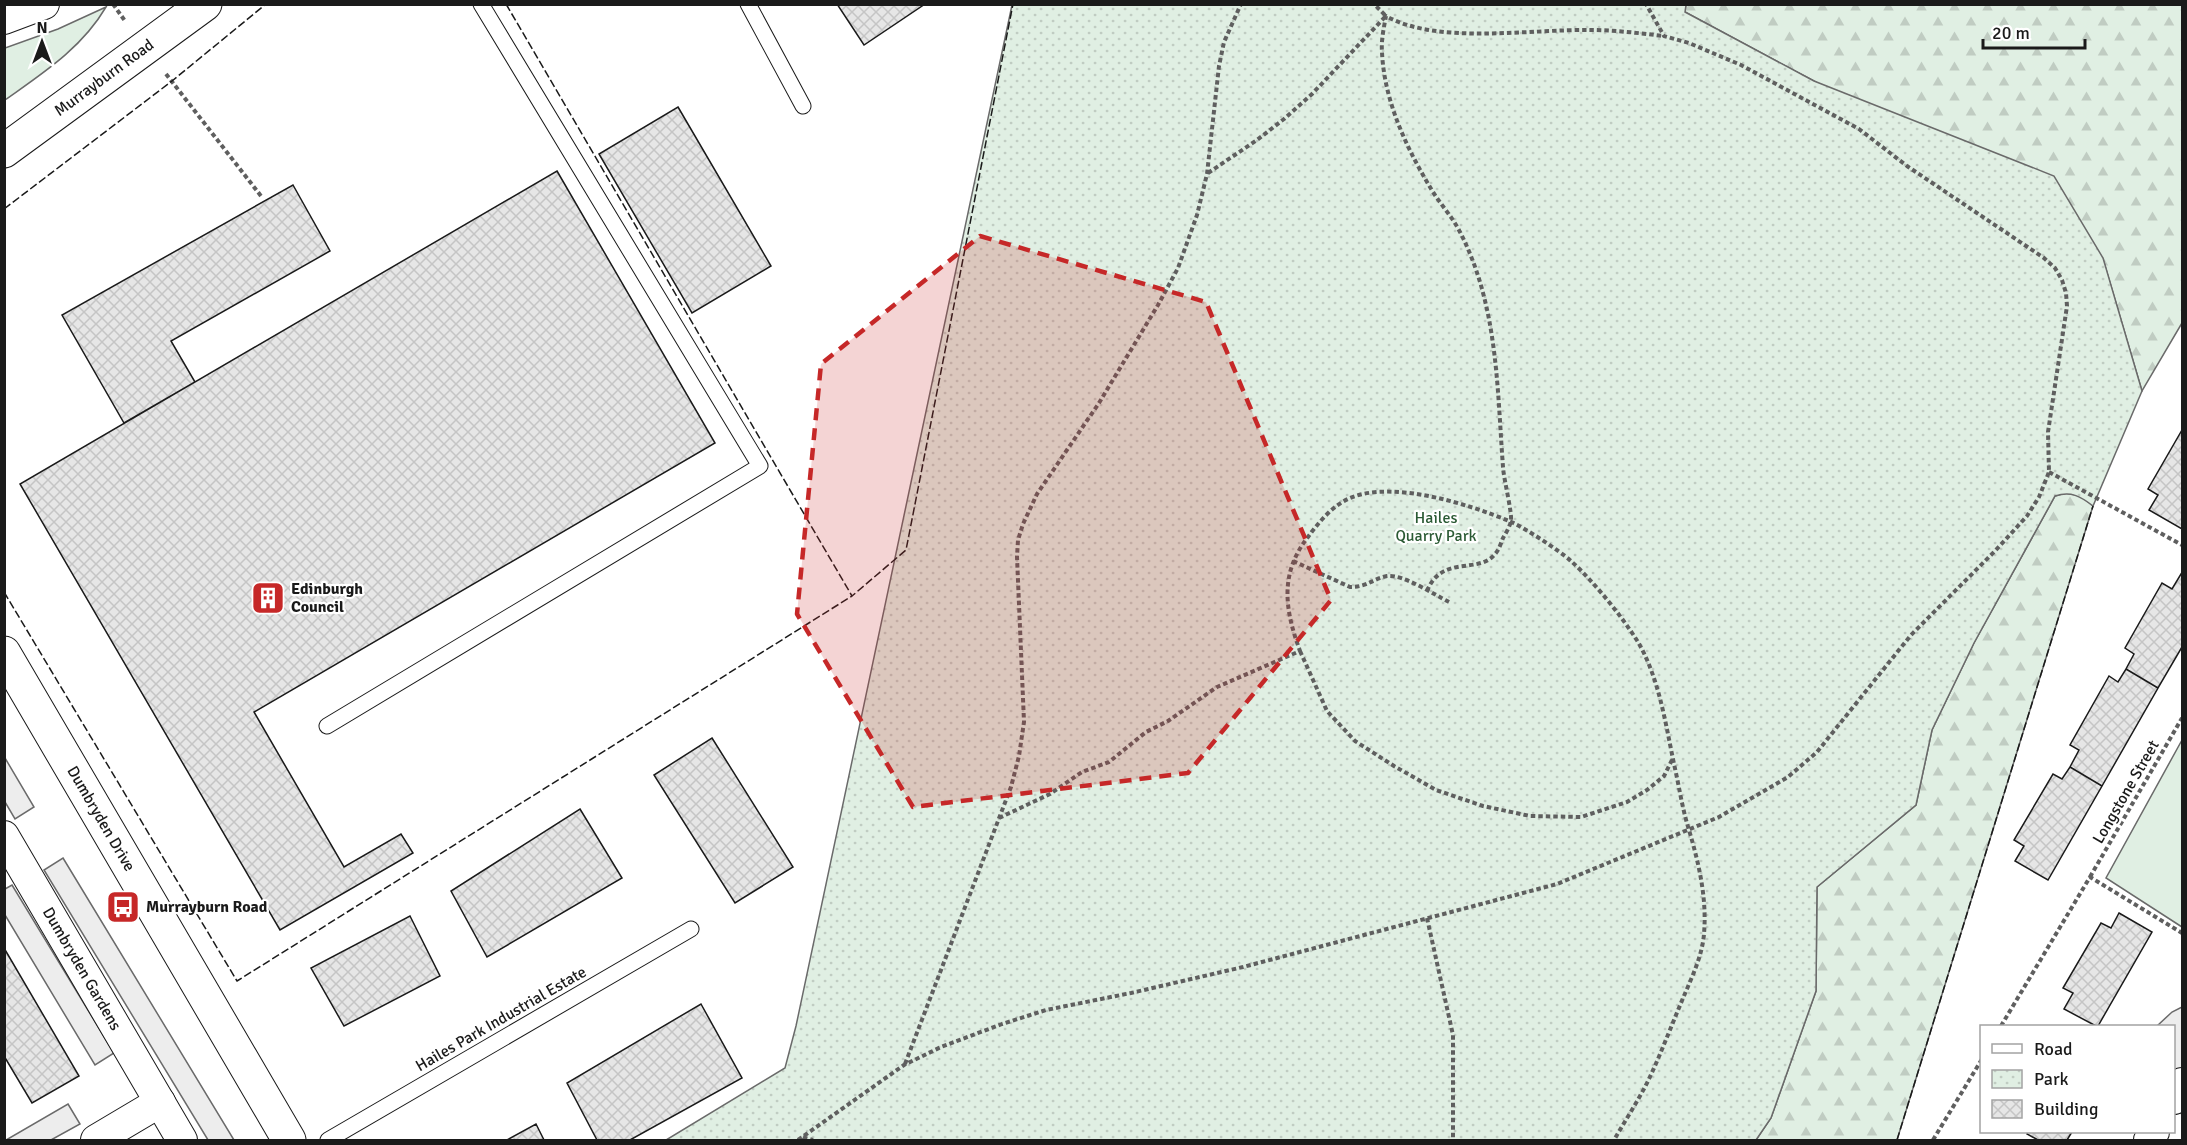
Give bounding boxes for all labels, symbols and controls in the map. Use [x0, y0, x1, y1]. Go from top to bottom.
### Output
north arrow [12, 12, 72, 72]
scale bar [1983, 12, 2085, 50]
text: N [36, 18, 48, 38]
text: 20 m [1992, 22, 2030, 44]
street label: Murrayburn Road [50, 35, 158, 121]
park label: Hailes Quarry Park [1395, 508, 1477, 546]
place label: Edinburgh Council [291, 579, 363, 617]
building icon: Edinburgh Council [250, 580, 286, 616]
street label: Longstone Street [2088, 736, 2164, 847]
street label: Dumbryden Drive [62, 762, 140, 875]
bus stop icon: Murrayburn Road [105, 889, 141, 925]
place label: Murrayburn Road [146, 897, 268, 917]
street label: Dumbryden Gardens [38, 904, 126, 1034]
street label: Hailes Park Industrial Estate [412, 962, 590, 1076]
legend [1980, 1025, 2175, 1133]
text: Road [2034, 1038, 2073, 1060]
text: Park [2034, 1068, 2069, 1090]
text: Building [2034, 1098, 2098, 1120]

